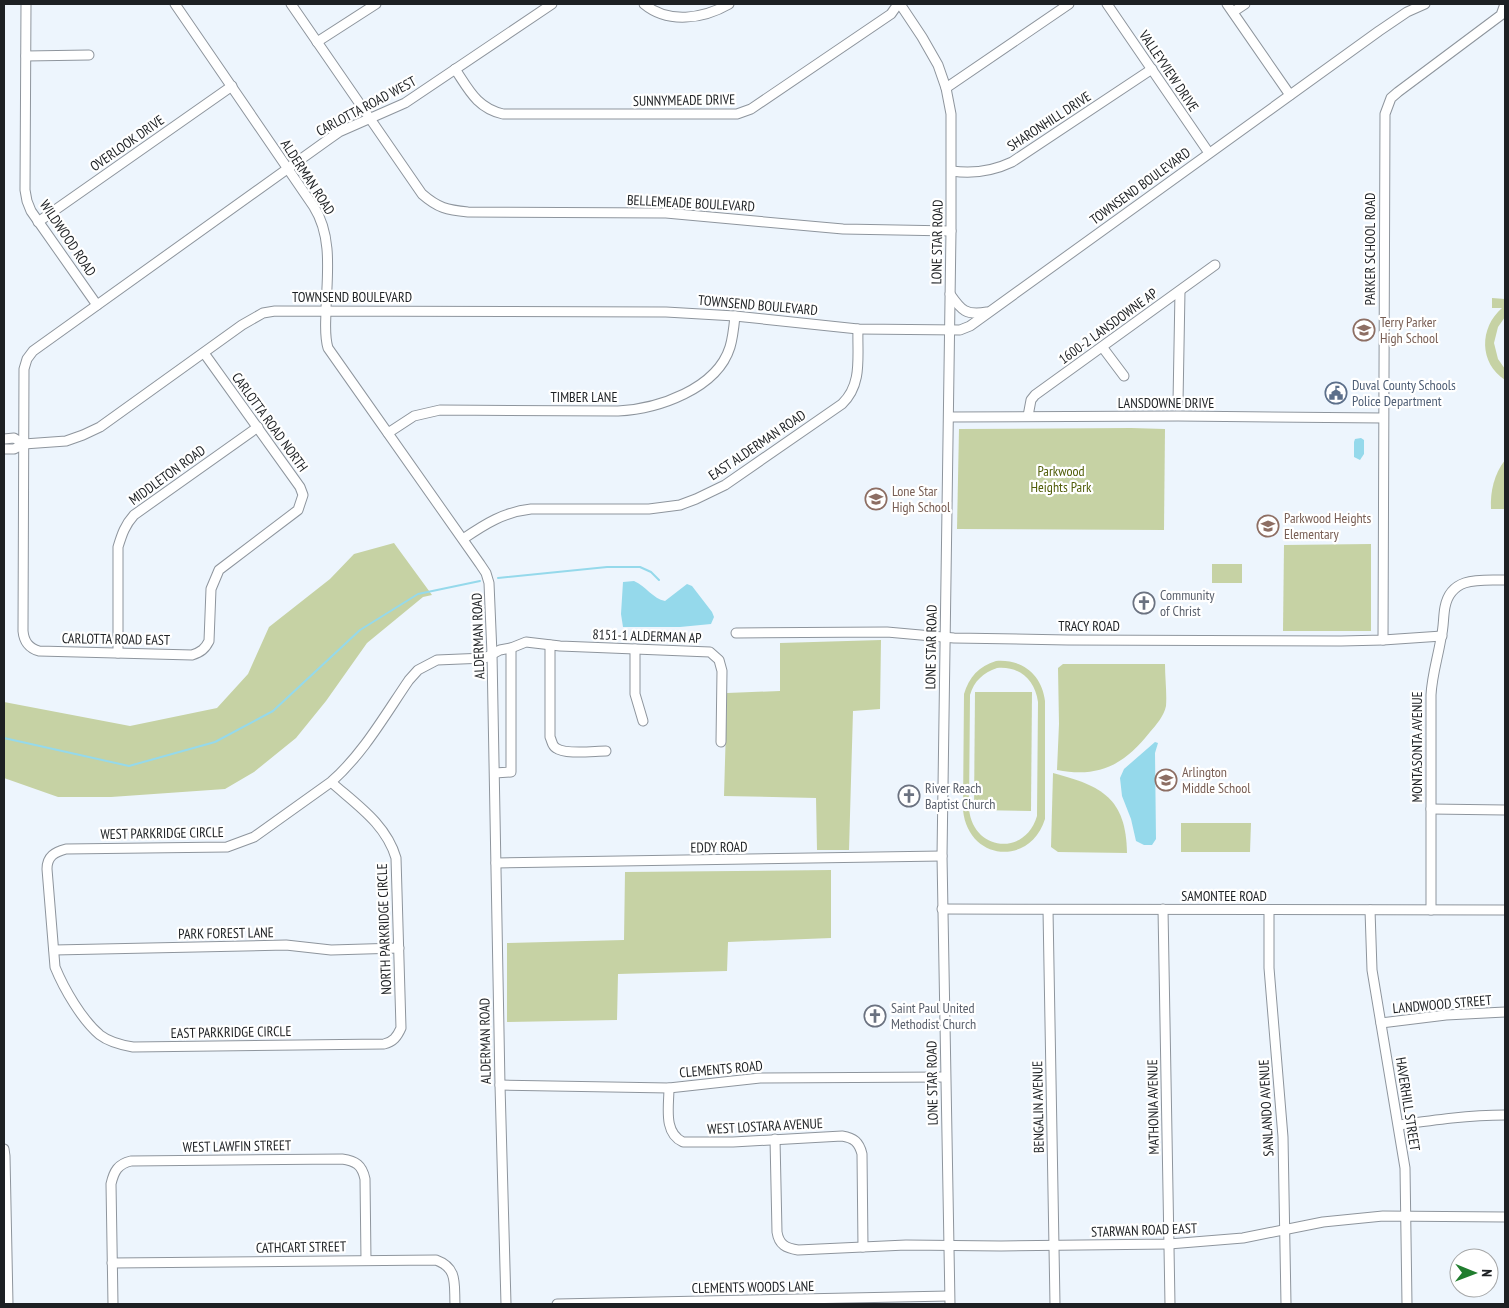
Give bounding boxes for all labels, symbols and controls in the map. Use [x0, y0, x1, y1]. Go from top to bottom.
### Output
street label: VALLEYVIEW DRIVE [1135, 26, 1203, 115]
street label: CARLOTTA ROAD WEST [313, 72, 420, 140]
street label: SHARONHILL DRIVE [1004, 87, 1094, 155]
street label: SUNNYMEADE DRIVE [633, 90, 735, 110]
street label: OVERLOOK DRIVE [86, 111, 168, 175]
street label: ALDERMAN ROAD [277, 136, 339, 218]
street label: TOWNSEND BOULEVARD [1086, 143, 1194, 229]
street label: BELLEMEADE BOULEVARD [627, 191, 755, 215]
street label: PARKER SCHOOL ROAD [1361, 193, 1379, 305]
street label: WILDWOOD ROAD [36, 196, 100, 280]
street label: LONE STAR ROAD [927, 200, 947, 284]
street label: 1600-2 LANSDOWNE AP [1055, 284, 1161, 368]
street label: TOWNSEND BOULEVARD [292, 288, 412, 306]
street label: TOWNSEND BOULEVARD [697, 291, 819, 319]
place label: Terry Parker High School [1380, 313, 1439, 347]
school or university icon: Terry Parker High School [1352, 318, 1376, 342]
street label: CARLOTTA ROAD NORTH [228, 369, 312, 475]
place label: Duval County Schools Police Department [1352, 376, 1456, 410]
public building icon: Duval County Schools Police Department [1324, 381, 1348, 405]
street label: TIMBER LANE [551, 388, 617, 406]
street label: LANSDOWNE DRIVE [1118, 394, 1214, 412]
street label: EAST ALDERMAN ROAD [705, 406, 809, 484]
street label: MIDDLETON ROAD [125, 441, 209, 509]
park label: Parkwood Heights Park [1031, 462, 1092, 496]
place label: Lone Star High School [892, 482, 951, 516]
school or university icon: Lone Star High School [864, 487, 888, 511]
place label: Parkwood Heights Elementary [1284, 509, 1371, 543]
school or university icon: Parkwood Heights Elementary [1256, 514, 1280, 538]
place label: Community of Christ [1160, 586, 1215, 620]
church icon: Community of Christ [1132, 591, 1156, 615]
street label: ALDERMAN ROAD [468, 593, 488, 679]
street label: LONE STAR ROAD [921, 605, 941, 689]
street label: TRACY ROAD [1058, 617, 1120, 635]
street label: 8151-1 ALDERMAN AP [592, 625, 702, 647]
street label: CARLOTTA ROAD EAST [62, 629, 171, 649]
street label: MONTASONTA AVENUE [1408, 691, 1426, 803]
place label: Arlington Middle School [1182, 763, 1251, 797]
school or university icon: Arlington Middle School [1154, 768, 1178, 792]
place label: River Reach Baptist Church [925, 779, 995, 813]
church icon: River Reach Baptist Church [897, 784, 921, 808]
street label: WEST PARKRIDGE CIRCLE [100, 823, 224, 843]
street label: EDDY ROAD [690, 838, 748, 856]
street label: NORTH PARKRIDGE CIRCLE [373, 863, 395, 995]
street label: SAMONTEE ROAD [1181, 887, 1267, 905]
street label: PARK FOREST LANE [178, 923, 274, 943]
street label: LANDWOOD STREET [1392, 991, 1493, 1017]
street label: ALDERMAN ROAD [475, 998, 495, 1084]
place label: Saint Paul United Methodist Church [891, 999, 976, 1033]
church icon: Saint Paul United Methodist Church [863, 1004, 887, 1028]
street label: EAST PARKRIDGE CIRCLE [171, 1022, 291, 1042]
street label: LONE STAR ROAD [922, 1041, 942, 1125]
street label: CLEMENTS ROAD [679, 1056, 763, 1082]
street label: HAVERHILL STREET [1392, 1056, 1424, 1153]
street label: MATHONIA AVENUE [1143, 1059, 1163, 1155]
street label: SANLANDO AVENUE [1254, 1059, 1278, 1157]
street label: BENGALIN AVENUE [1028, 1061, 1048, 1153]
street label: WEST LOSTARA AVENUE [707, 1114, 823, 1138]
street label: WEST LAWFIN STREET [183, 1136, 292, 1156]
street label: STARWAN ROAD EAST [1091, 1219, 1198, 1241]
street label: CATHCART STREET [256, 1237, 347, 1257]
north arrow [1449, 1248, 1499, 1298]
text: N [1478, 1269, 1496, 1277]
street label: CLEMENTS WOODS LANE [692, 1277, 814, 1297]

